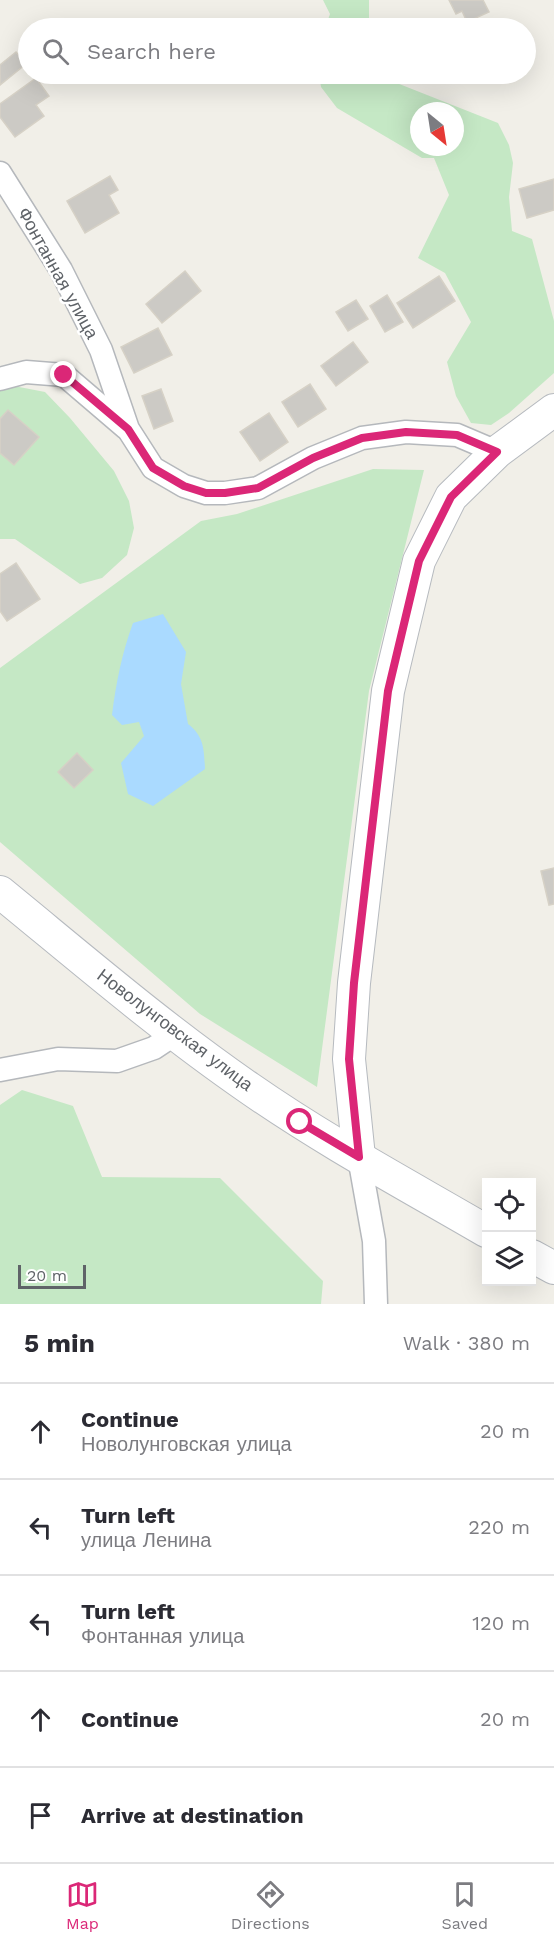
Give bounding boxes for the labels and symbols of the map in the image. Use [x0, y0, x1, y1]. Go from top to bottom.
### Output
north arrow [410, 102, 464, 156]
street label: Фонтанная улица [14, 203, 104, 343]
route end [50, 361, 76, 387]
street label: Новолунговская улица [93, 964, 258, 1096]
route start [286, 1108, 312, 1134]
scale bar [18, 1262, 86, 1290]

